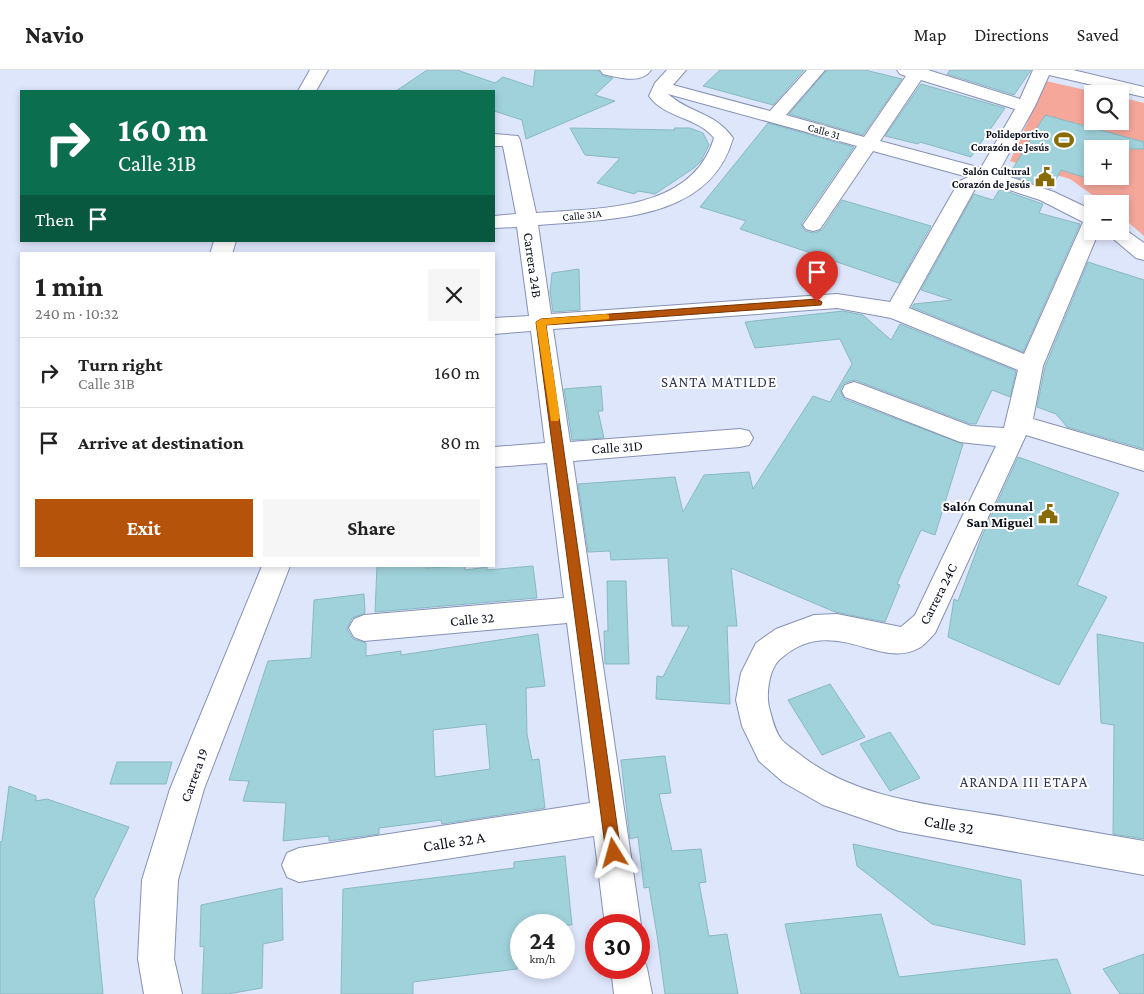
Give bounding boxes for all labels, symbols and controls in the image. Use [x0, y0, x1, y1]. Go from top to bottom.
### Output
text: Navio [25, 21, 84, 48]
text: Map [914, 25, 946, 45]
text: Directions [974, 25, 1049, 45]
text: Saved [1077, 25, 1119, 45]
map controls [1084, 85, 1129, 240]
button: search [1084, 85, 1129, 130]
icon: right [35, 110, 100, 175]
text: 160 m [118, 110, 208, 149]
street label: Calle 31 [806, 121, 842, 141]
place label: Polideportivo Corazón de Jesús [971, 128, 1050, 153]
sports icon: Polideportivo Corazón de Jesús [1053, 129, 1075, 151]
button: + [1084, 140, 1129, 185]
text: Calle 31B [118, 151, 196, 176]
place label: Salón Cultural Corazón de Jesús [952, 165, 1031, 190]
public building icon: Salón Cultural Corazón de Jesús [1034, 166, 1056, 188]
button: − [1084, 195, 1129, 240]
icon: arrive [84, 205, 112, 233]
street label: Calle 31A [562, 207, 603, 223]
text: Then [35, 209, 74, 230]
street label: Carrera 24B [521, 231, 546, 299]
pin [796, 251, 838, 302]
icon: arrive [803, 258, 831, 286]
text: 1 min [35, 269, 103, 302]
button: close [428, 269, 480, 321]
text: 240 m · 10:32 [35, 305, 119, 322]
text: Turn right [78, 354, 163, 375]
icon: right [35, 359, 63, 387]
text: 160 m [434, 362, 480, 383]
district label: SANTA MATILDE [661, 374, 777, 390]
text: Calle 31B [78, 375, 135, 392]
icon: arrive [35, 429, 63, 457]
text: Arrive at destination [78, 432, 244, 453]
text: 80 m [440, 432, 480, 453]
street label: Calle 31D [591, 437, 643, 457]
place label: Salón Comunal San Miguel [943, 498, 1033, 530]
button: Exit [35, 499, 253, 557]
button: Share [263, 499, 480, 557]
public building icon: Salón Comunal San Miguel [1037, 503, 1059, 525]
street label: Carrera 24C [916, 561, 960, 627]
street label: Calle 32 [449, 609, 495, 629]
street label: Carrera 19 [177, 746, 211, 804]
district label: ARANDA III ETAPA [960, 774, 1088, 790]
street label: Calle 32 [923, 812, 976, 837]
position arrow [587, 826, 639, 878]
street label: Calle 32 A [422, 828, 487, 855]
speed limit sign: 30 [585, 914, 650, 979]
text: 24 [529, 927, 556, 954]
text: km/h [530, 952, 555, 966]

